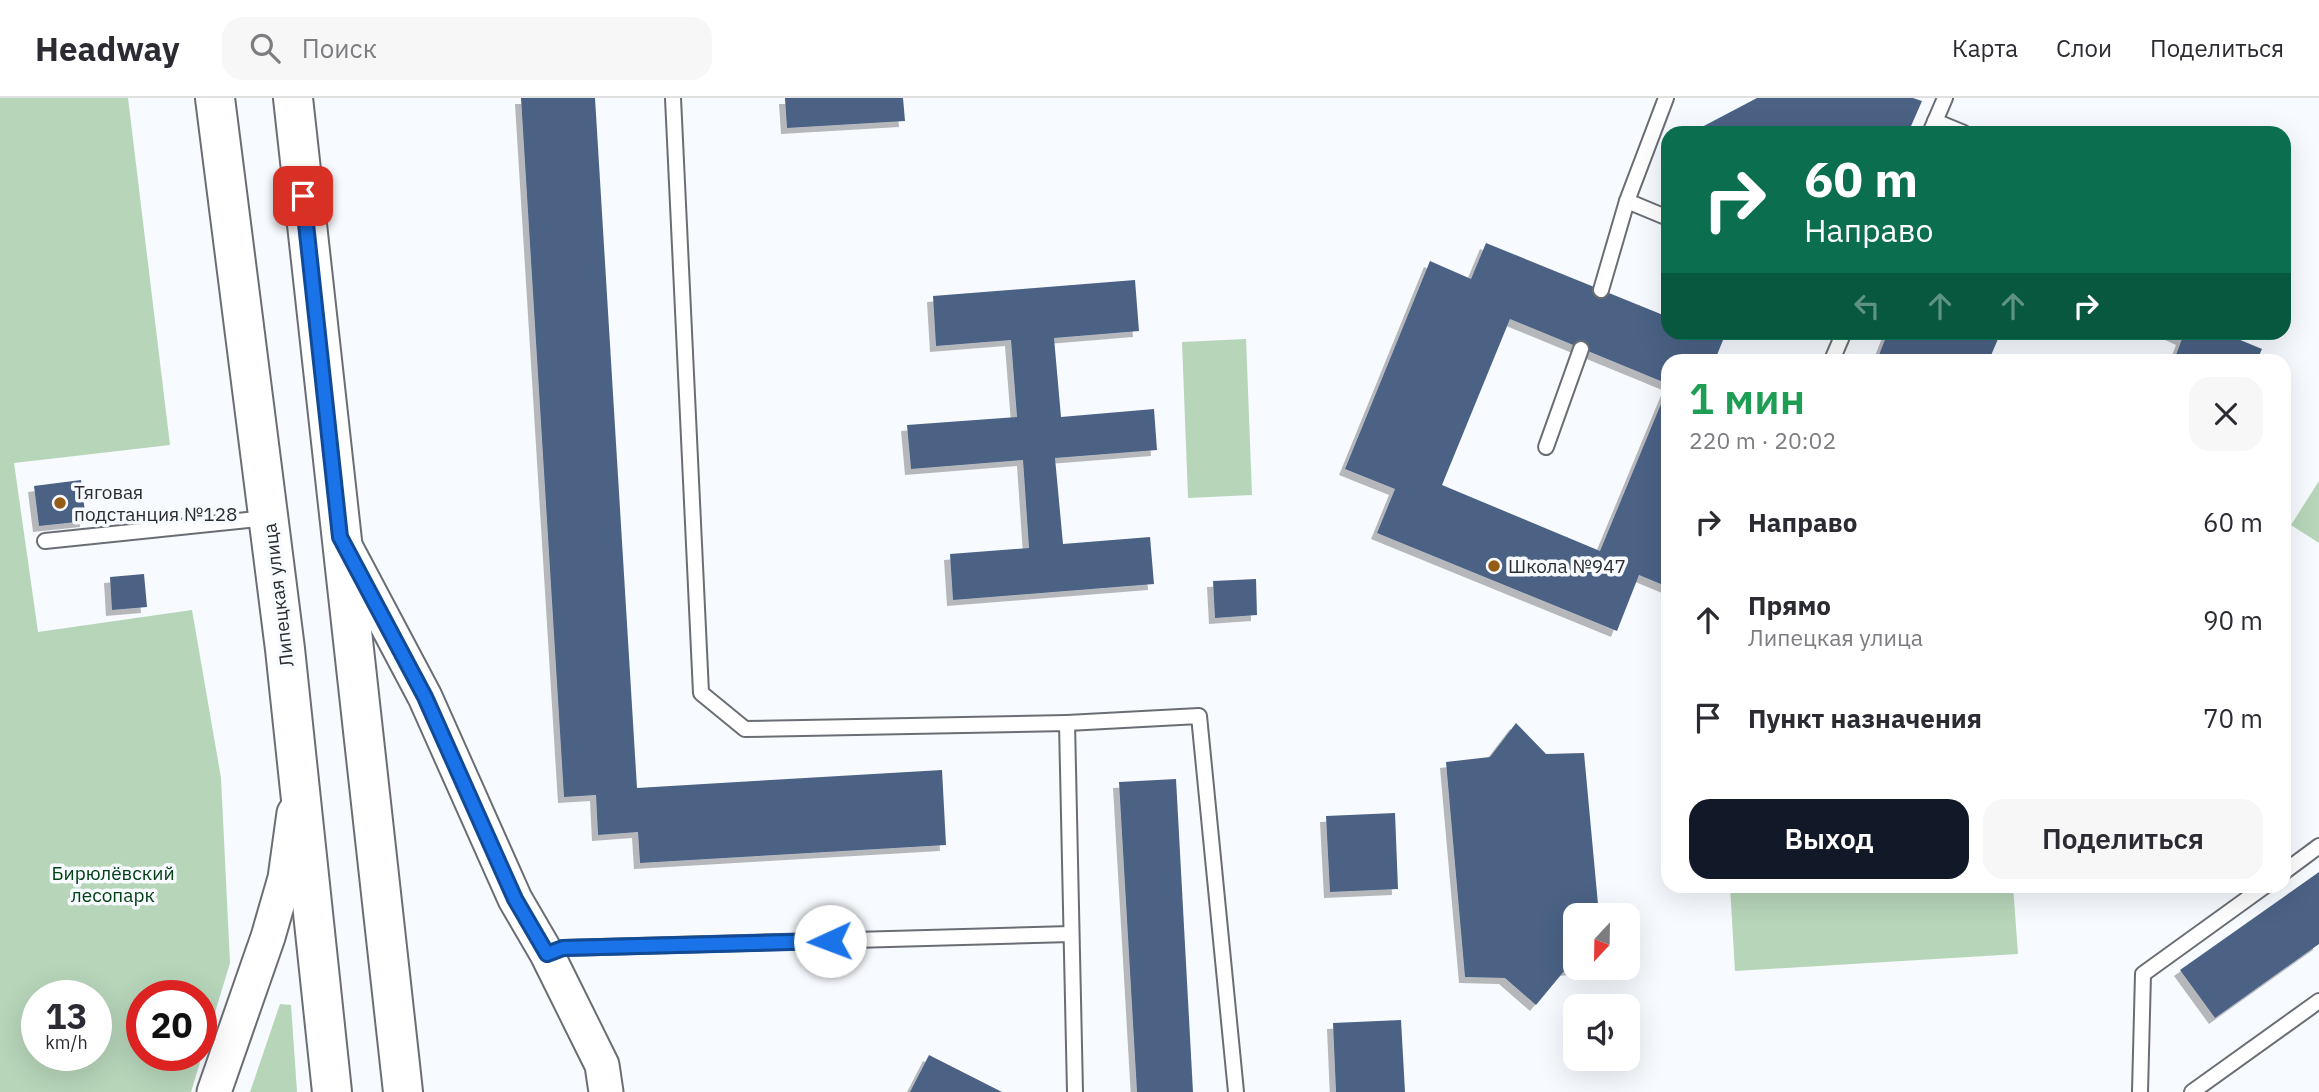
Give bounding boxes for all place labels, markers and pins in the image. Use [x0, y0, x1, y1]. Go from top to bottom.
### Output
pin [273, 166, 333, 226]
place label: Тяговая подстанция №128 [74, 480, 237, 526]
marker: Тяговая подстанция №128 [52, 495, 68, 511]
place label: Школа №947 [1508, 554, 1626, 578]
marker: Школа №947 [1486, 558, 1502, 574]

